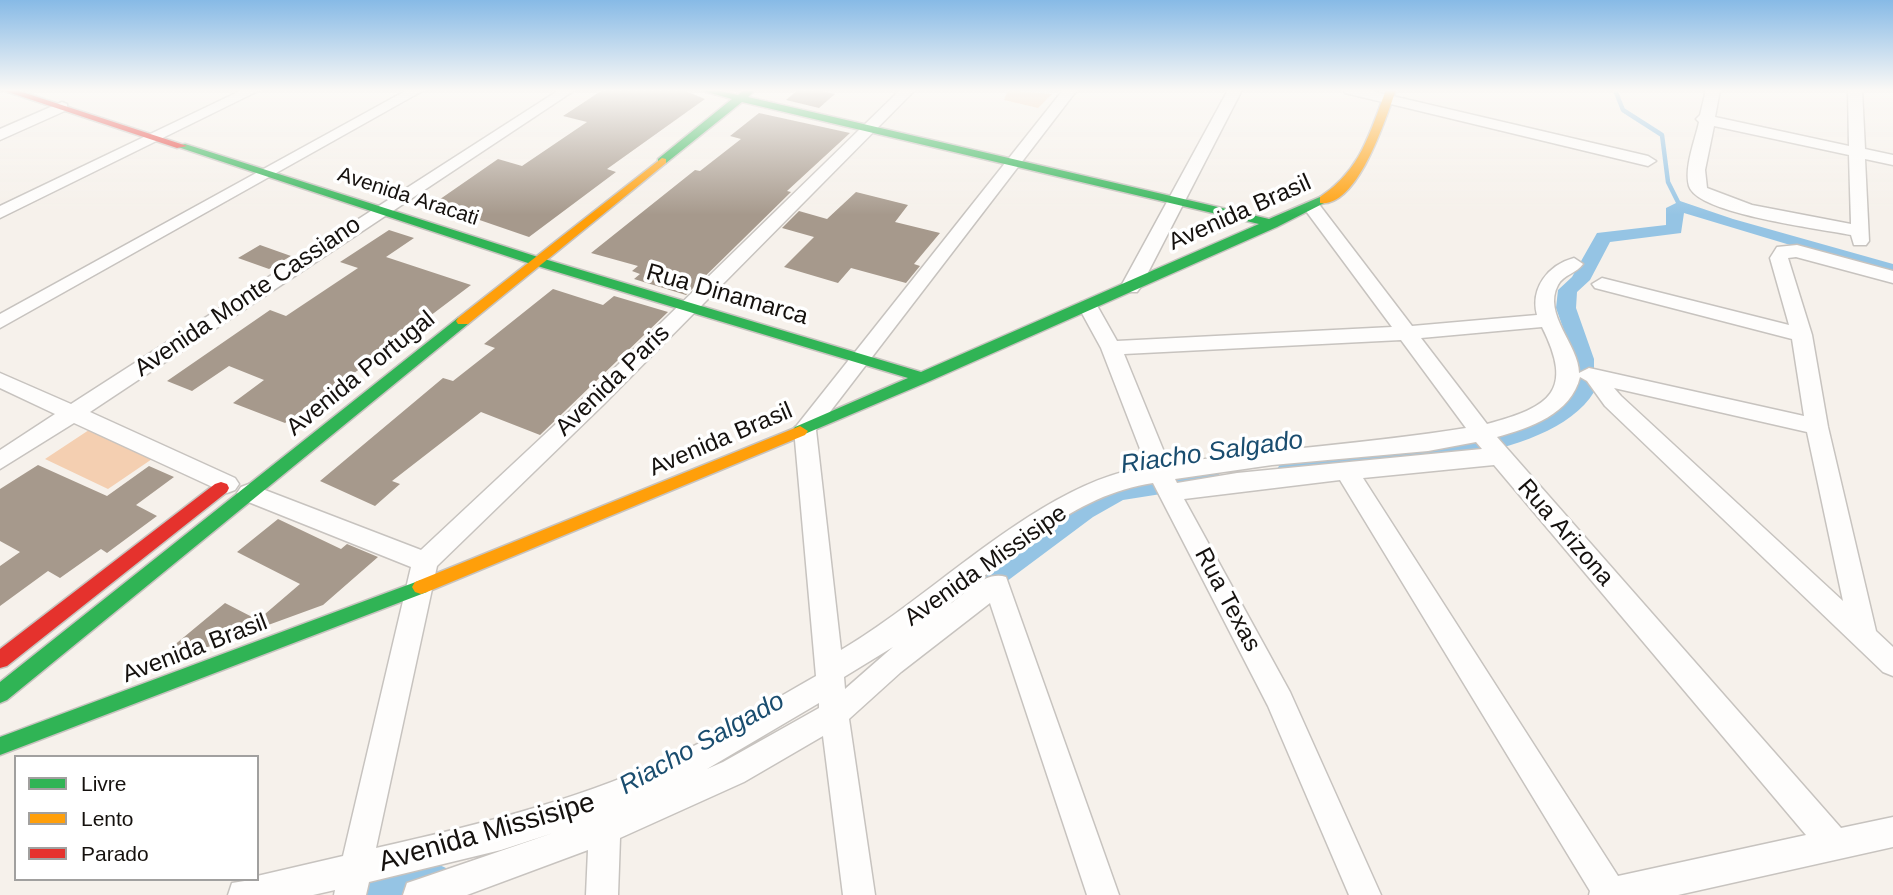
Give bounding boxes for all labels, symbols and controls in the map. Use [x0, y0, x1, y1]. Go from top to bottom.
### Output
street label: Avenida Aracati [334, 162, 482, 232]
street label: Avenida Brasil [1164, 169, 1316, 257]
street label: Avenida Monte Cassiano [130, 211, 366, 383]
street label: Rua Dinamarca [643, 258, 811, 332]
street label: Avenida Portugal [281, 305, 441, 443]
street label: Avenida Paris [550, 319, 676, 443]
street label: Avenida Brasil [645, 397, 797, 483]
water label: Riacho Salgado [1119, 425, 1305, 481]
street label: Rua Arizona [1511, 474, 1619, 592]
street label: Avenida Missisipe [899, 499, 1073, 633]
street label: Rua Texas [1188, 543, 1266, 657]
street label: Avenida Brasil [118, 608, 272, 690]
water label: Riacho Salgado [614, 686, 790, 802]
legend [14, 755, 259, 881]
text: Livre [81, 772, 127, 795]
street label: Avenida Missisipe [375, 786, 599, 880]
text: Lento [81, 807, 134, 830]
text: Parado [81, 842, 149, 865]

